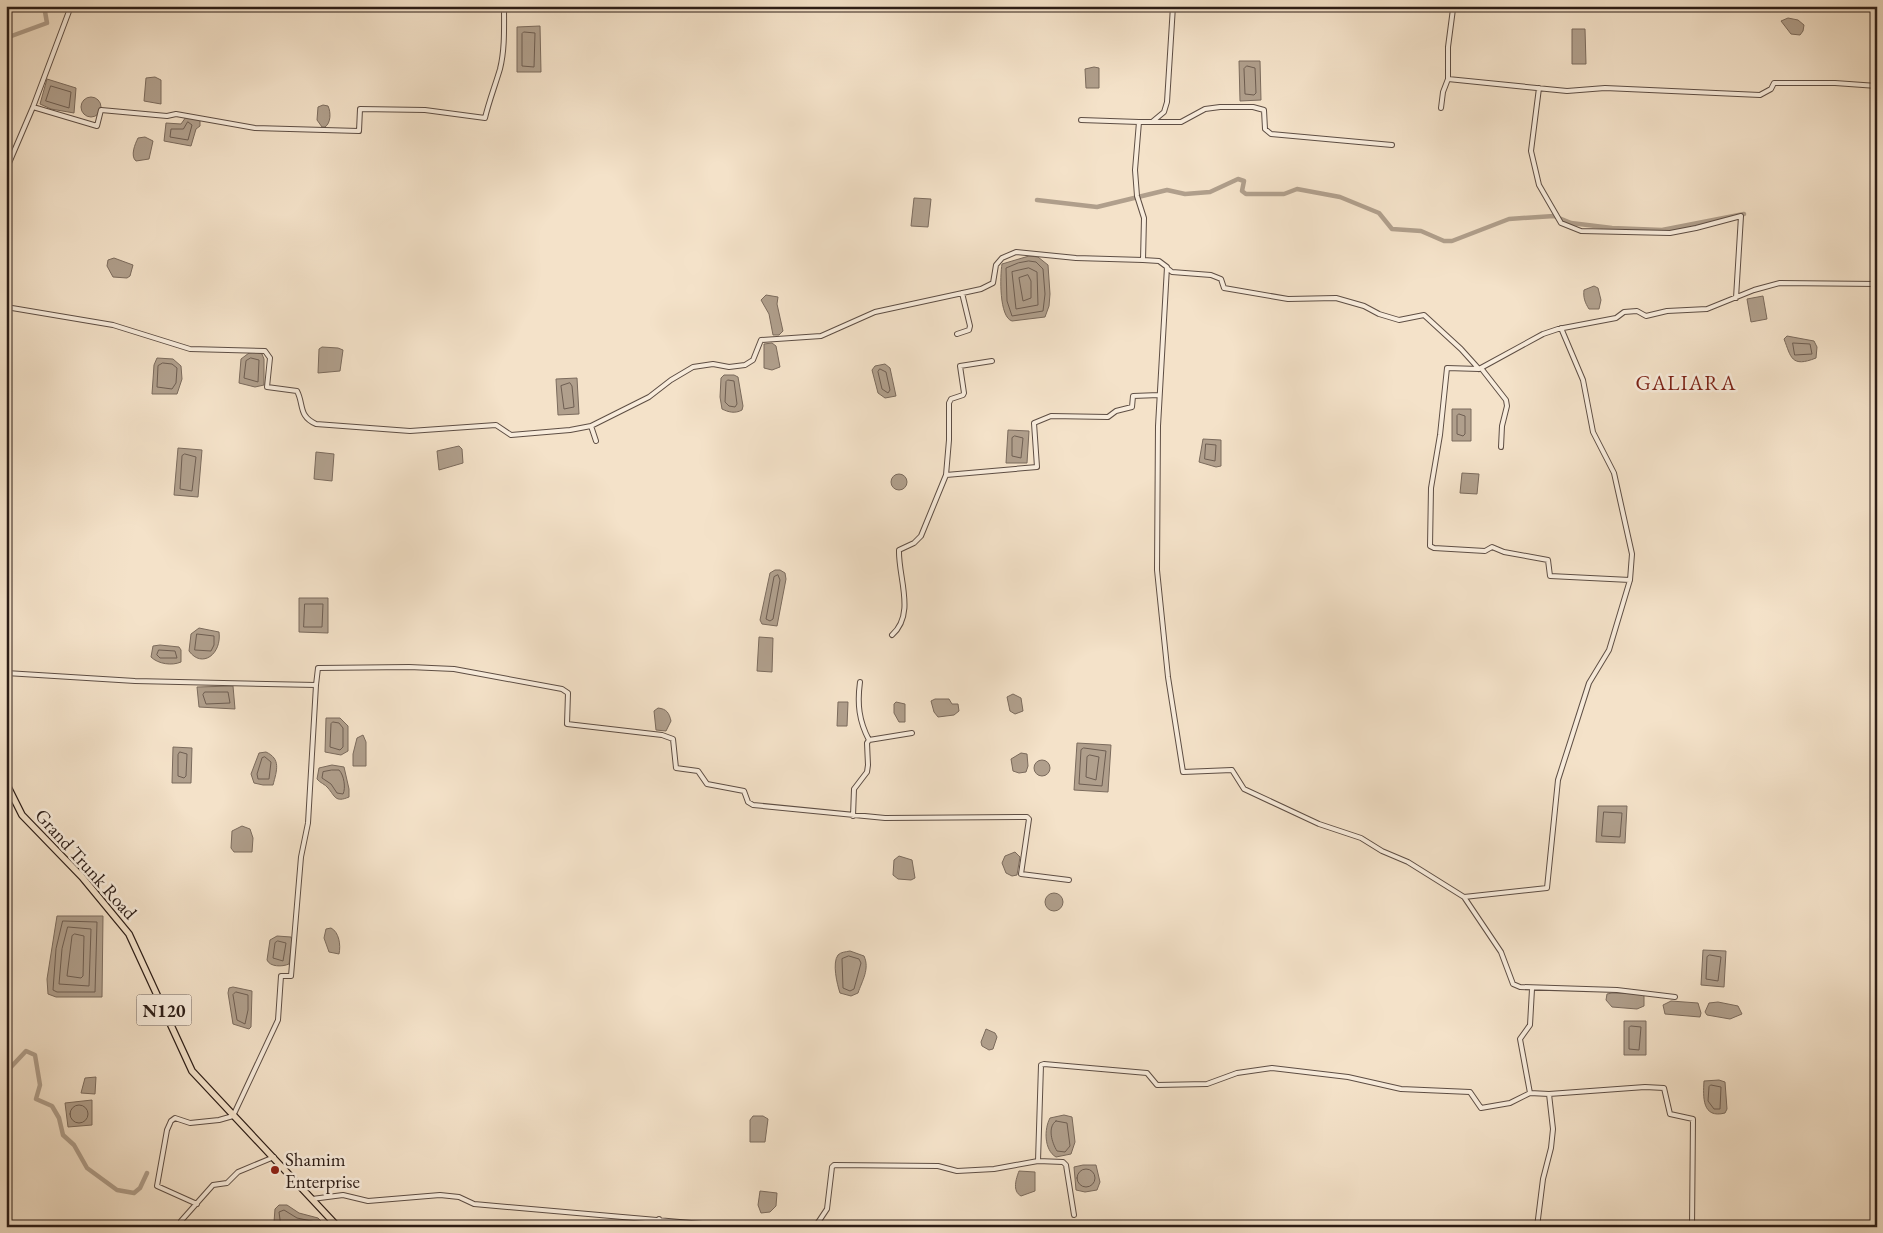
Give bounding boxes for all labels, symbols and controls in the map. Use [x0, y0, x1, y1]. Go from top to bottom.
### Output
district label: GALIARA [1635, 369, 1737, 396]
street label: Grand Trunk Road [30, 803, 143, 925]
road number: N120 [136, 994, 192, 1026]
place label: Shamim Enterprise [285, 1147, 360, 1194]
marker: Shamim Enterprise [269, 1164, 281, 1176]

